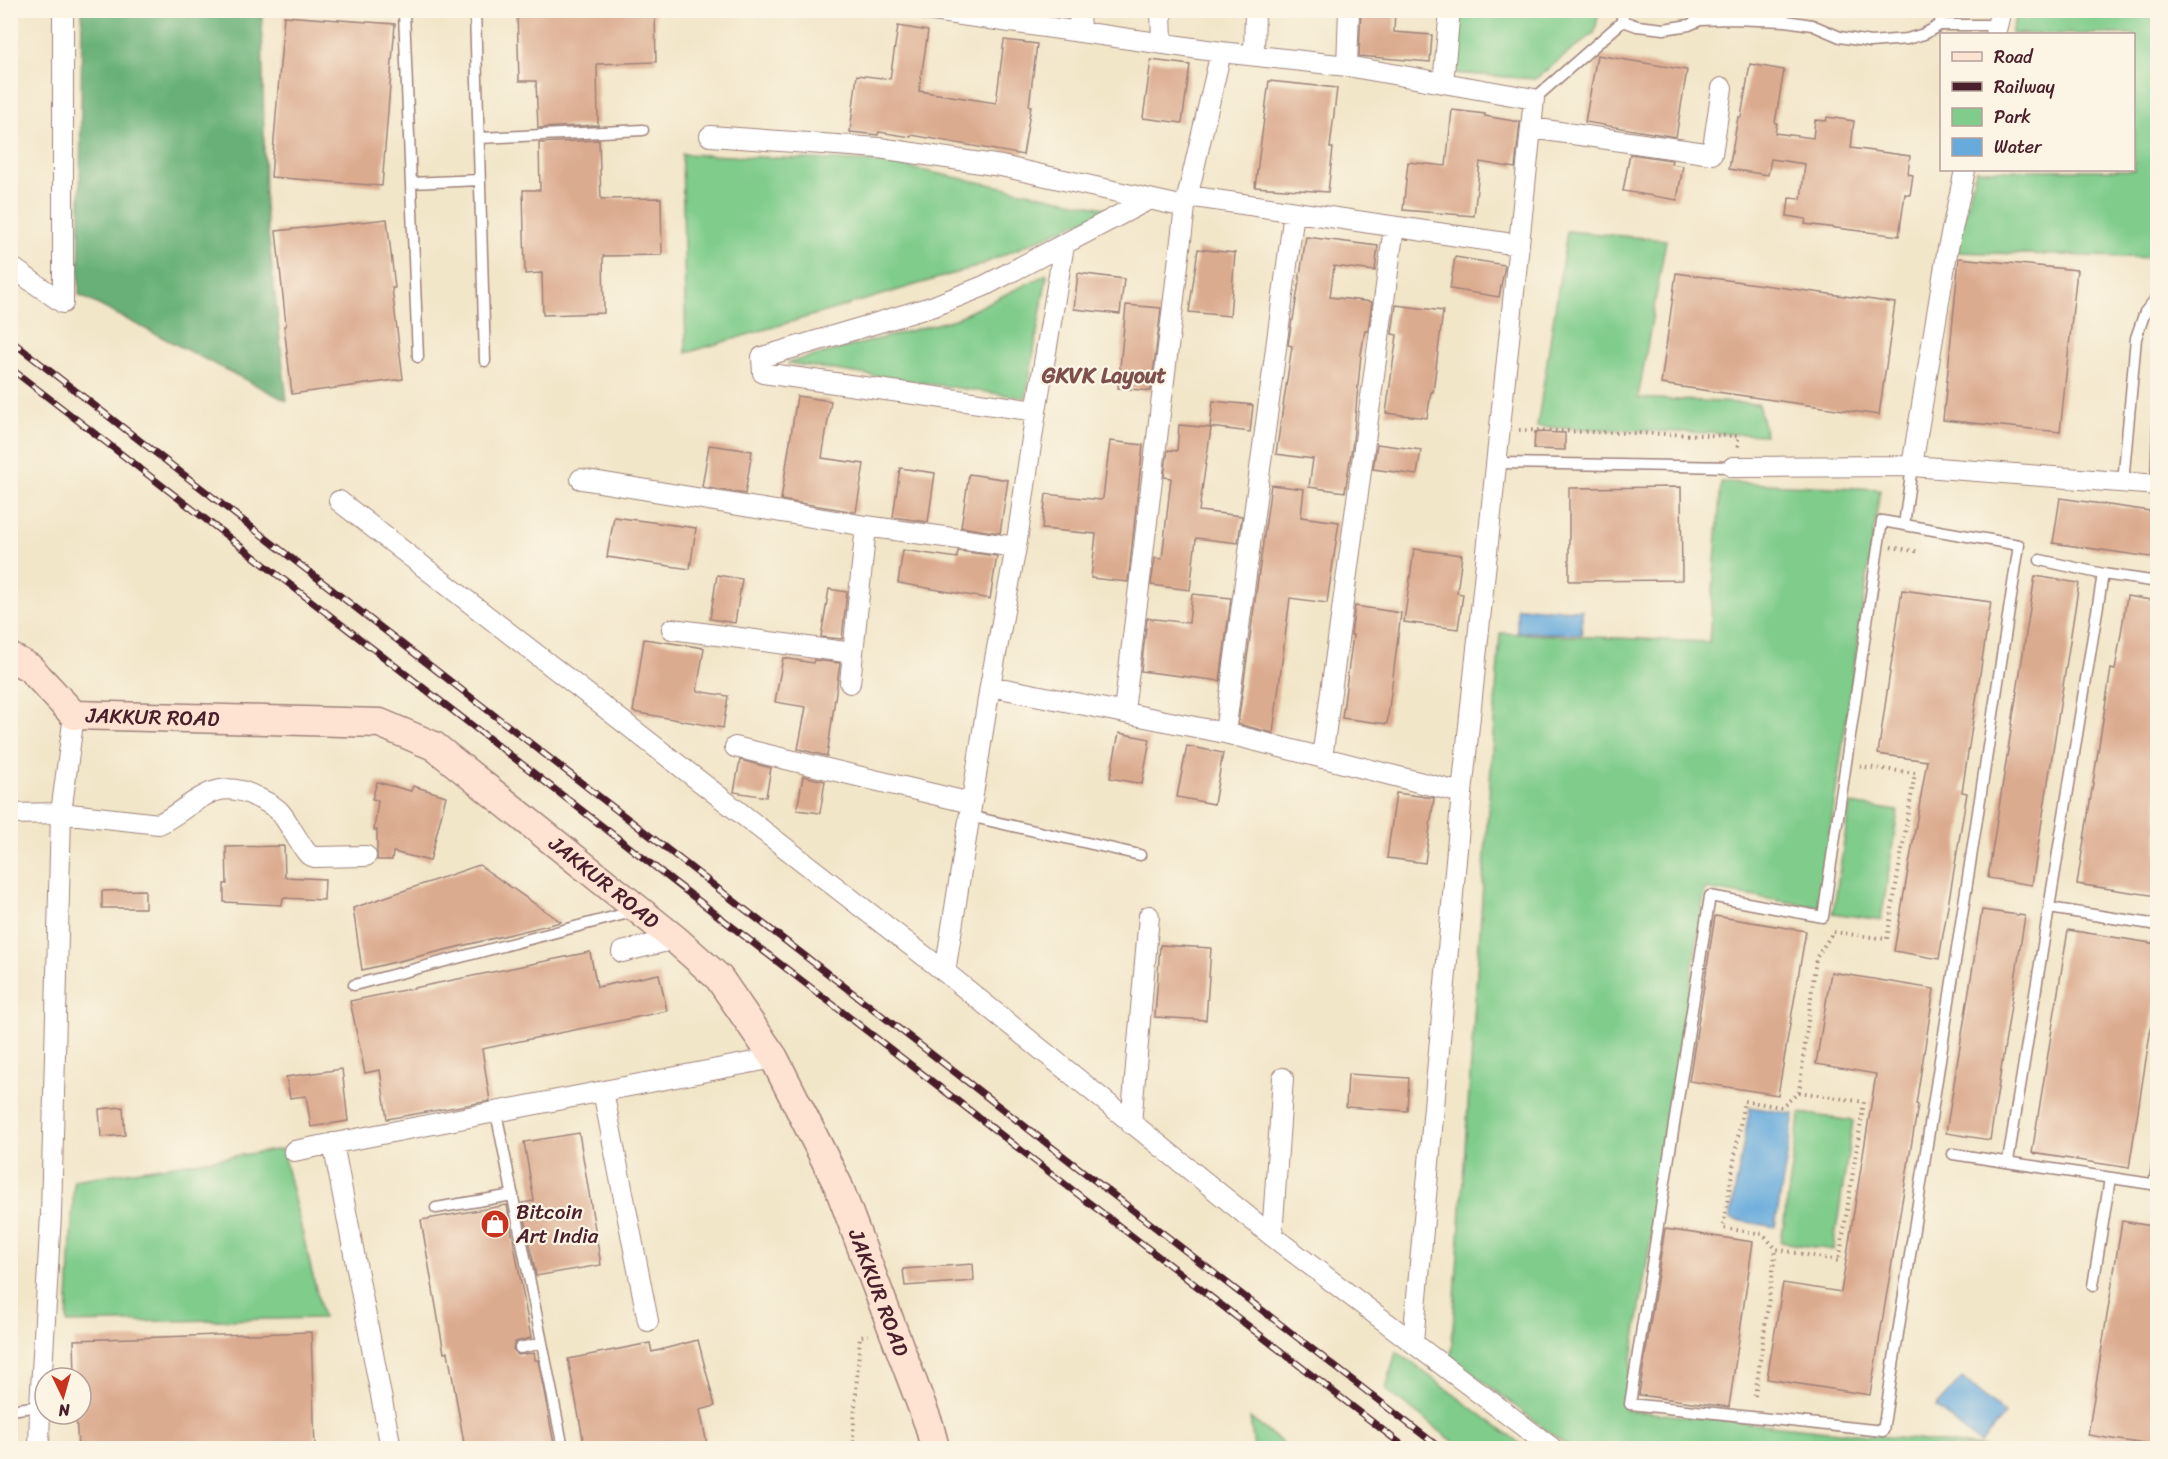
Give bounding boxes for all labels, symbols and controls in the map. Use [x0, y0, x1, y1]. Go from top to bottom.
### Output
legend [1940, 33, 2135, 171]
text: Road [1994, 41, 2034, 73]
text: Railway [1994, 71, 2056, 103]
text: Park [1994, 101, 2031, 133]
text: Water [1994, 131, 2043, 163]
district label: GKVK Layout [1041, 356, 1167, 395]
street label: JAKKUR ROAD [84, 696, 221, 738]
street label: JAKKUR ROAD [539, 825, 669, 939]
place label: Bitcoin Art India [515, 1193, 599, 1255]
shop icon: Bitcoin Art India [479, 1208, 511, 1240]
street label: JAKKUR ROAD [837, 1222, 920, 1362]
north arrow [33, 1366, 93, 1426]
text: N [57, 1395, 72, 1425]

